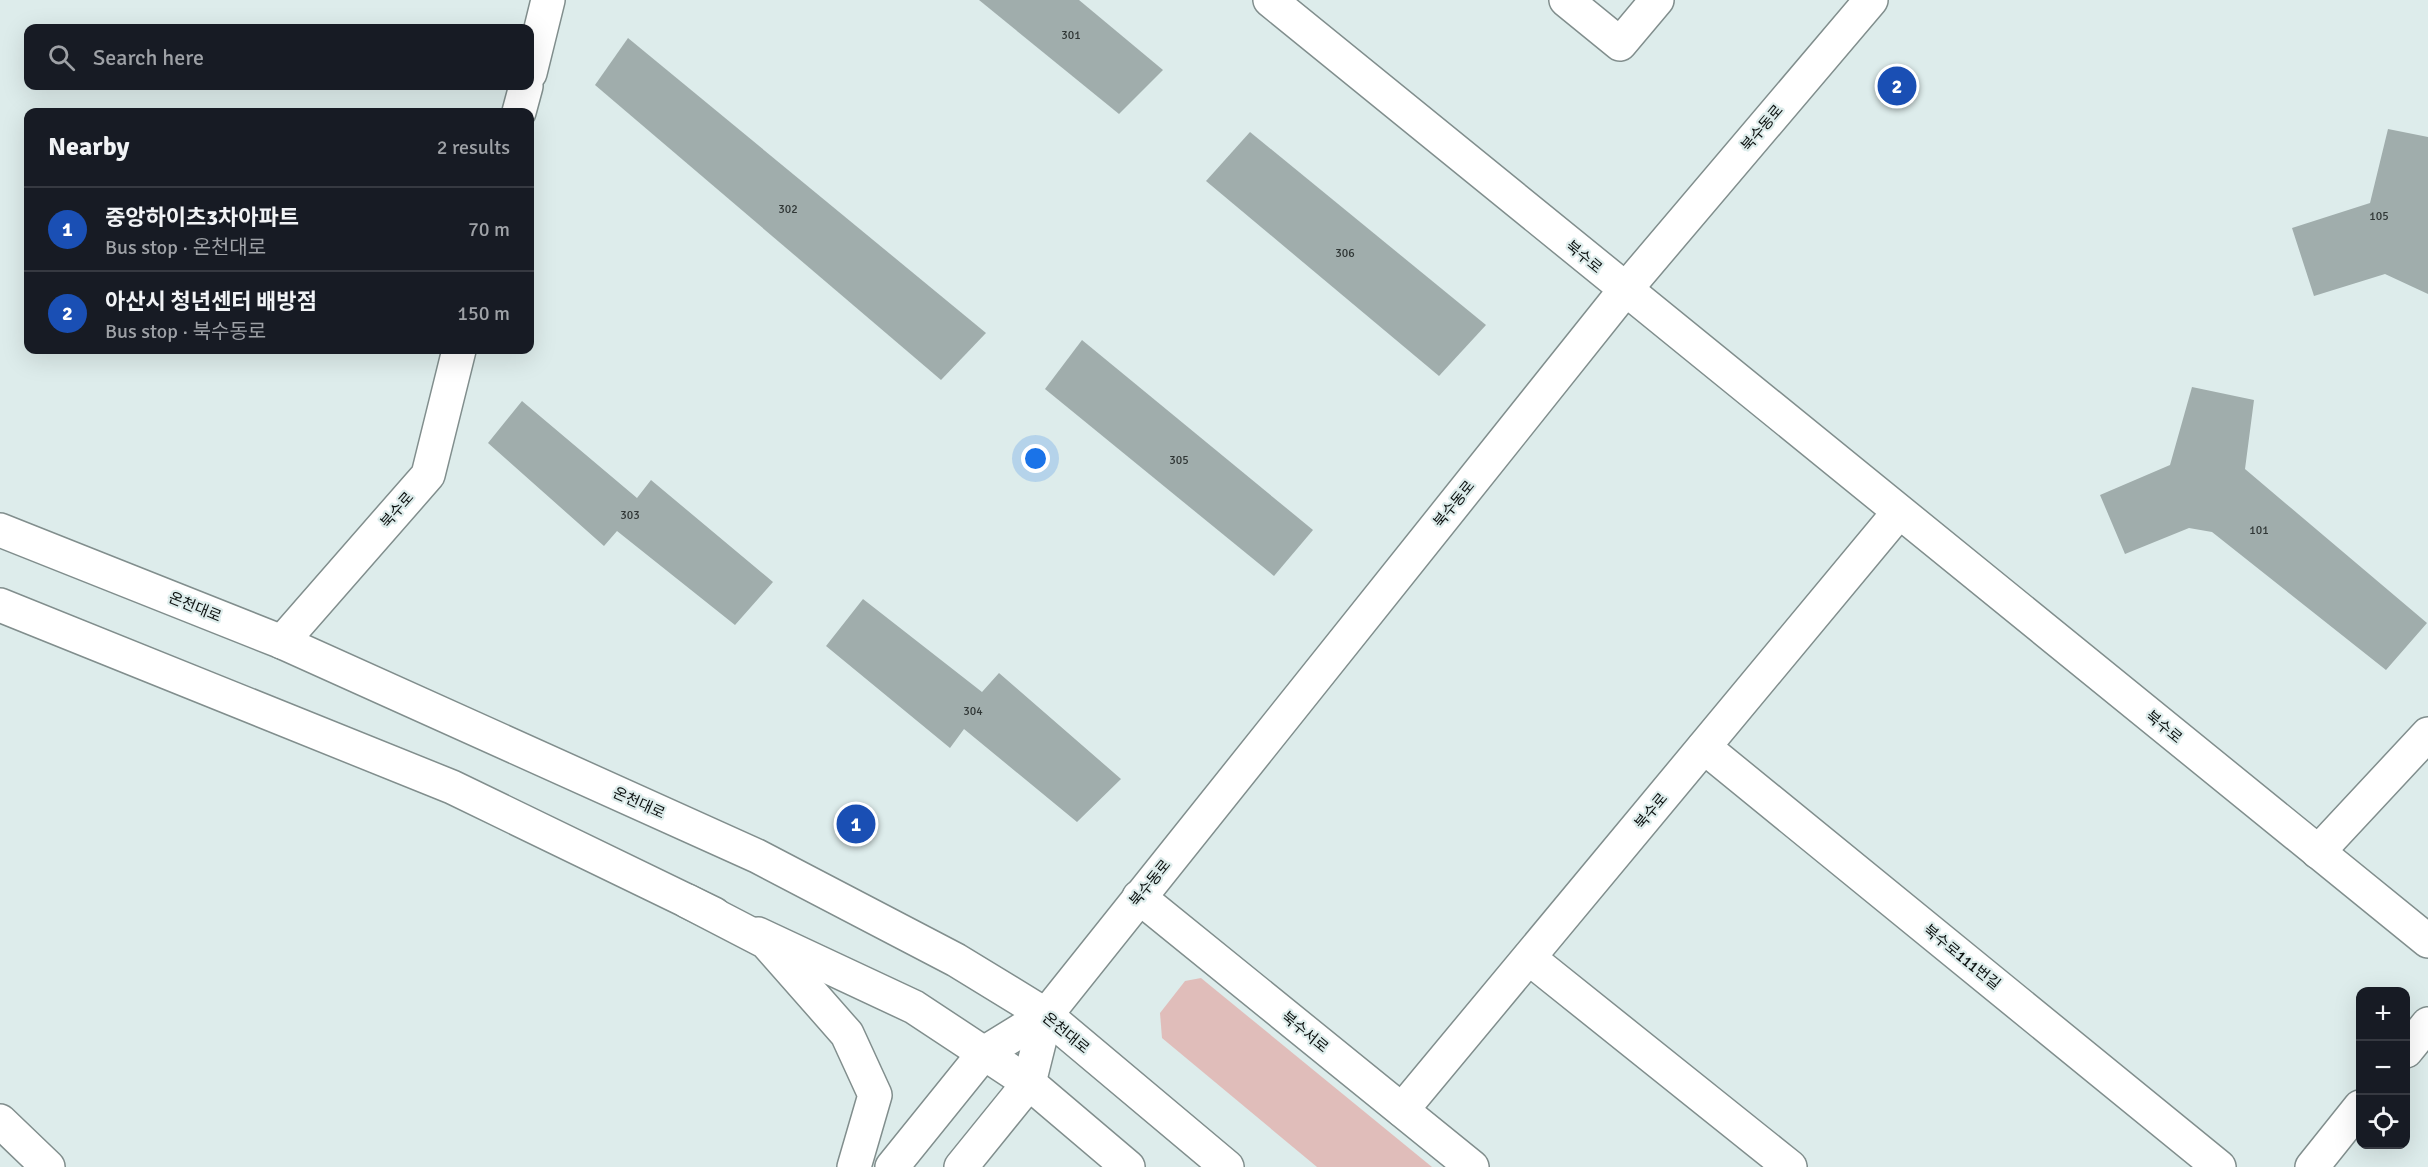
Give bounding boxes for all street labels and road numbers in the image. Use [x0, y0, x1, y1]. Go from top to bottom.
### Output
street label: 북수동로 [1737, 101, 1787, 155]
street label: 북수로 [1562, 237, 1606, 277]
street label: 북수동로 [1430, 477, 1478, 531]
street label: 북수로 [377, 488, 417, 532]
street label: 온천대로 [166, 588, 224, 626]
street label: 북수로 [2142, 707, 2186, 747]
street label: 온천대로 [610, 784, 668, 822]
street label: 북수로 [1631, 789, 1671, 833]
street label: 북수동로 [1126, 856, 1174, 910]
street label: 북수로111번길 [1920, 921, 2004, 993]
street label: 북수서로 [1278, 1008, 1332, 1056]
street label: 온천대로 [1039, 1009, 1093, 1057]

